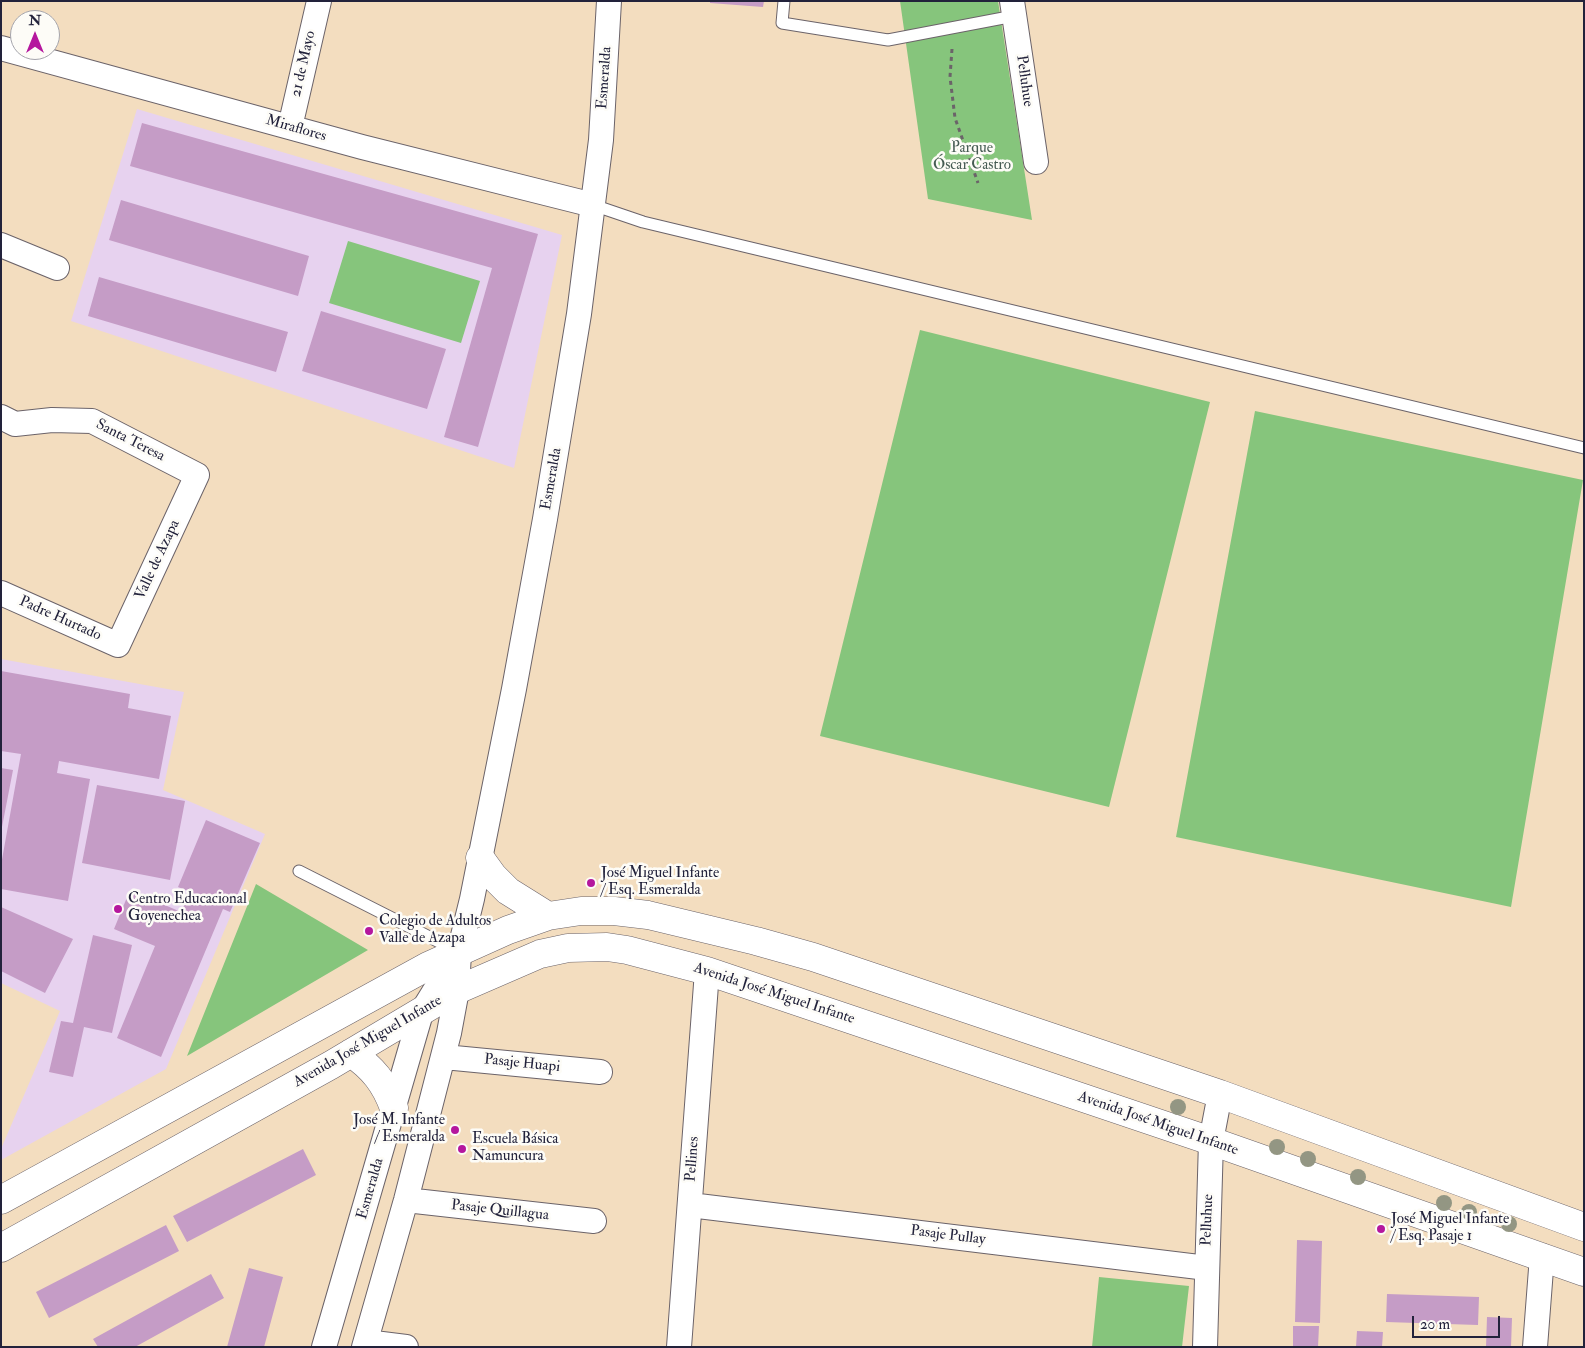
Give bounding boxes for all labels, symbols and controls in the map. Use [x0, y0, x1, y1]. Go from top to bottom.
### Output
north arrow [10, 10, 60, 60]
text: N [29, 12, 41, 29]
street label: 21 de Mayo [288, 29, 320, 99]
street label: Esmeralda [594, 46, 616, 110]
street label: Pelluhue [1011, 54, 1037, 108]
street label: Miraflores [264, 112, 328, 146]
park label: Parque Óscar Castro [933, 140, 1011, 175]
street label: Santa Teresa [93, 416, 167, 466]
street label: Esmeralda [538, 446, 566, 512]
street label: Valle de Azapa [132, 517, 184, 603]
street label: Padre Hurtado [16, 593, 104, 645]
place label: José Miguel Infante / Esq. Esmeralda [601, 865, 719, 900]
marker: José Miguel Infante / Esq. Esmeralda [585, 877, 597, 889]
place label: Centro Educacional Goyenechea [128, 891, 247, 926]
marker: Centro Educacional Goyenechea [112, 903, 124, 915]
place label: Colegio de Adultos Valle de Azapa [379, 913, 491, 948]
marker: Colegio de Adultos Valle de Azapa [363, 925, 375, 937]
street label: Avenida José Miguel Infante [691, 959, 857, 1029]
street label: Avenida José Miguel Infante [291, 992, 445, 1092]
street label: Pasaje Huapi [483, 1051, 561, 1077]
street label: Avenida José Miguel Infante [1075, 1088, 1241, 1160]
place label: José M. Infante / Esmeralda [353, 1112, 445, 1147]
marker: José M. Infante / Esmeralda [449, 1124, 461, 1136]
place label: Escuela Básica Namuncura [472, 1131, 558, 1166]
street label: Pellines [682, 1136, 704, 1182]
marker: Escuela Básica Namuncura [456, 1143, 468, 1155]
street label: Esmeralda [354, 1156, 388, 1222]
street label: Pelluhue [1198, 1194, 1218, 1246]
street label: Pasaje Quillagua [450, 1197, 550, 1225]
place label: José Miguel Infante / Esq. Pasaje 1 [1391, 1211, 1509, 1246]
street label: Pasaje Pullay [909, 1222, 987, 1250]
marker: José Miguel Infante / Esq. Pasaje 1 [1375, 1223, 1387, 1235]
scale bar [1415, 1306, 1502, 1338]
text: 20 m [1420, 1315, 1450, 1334]

